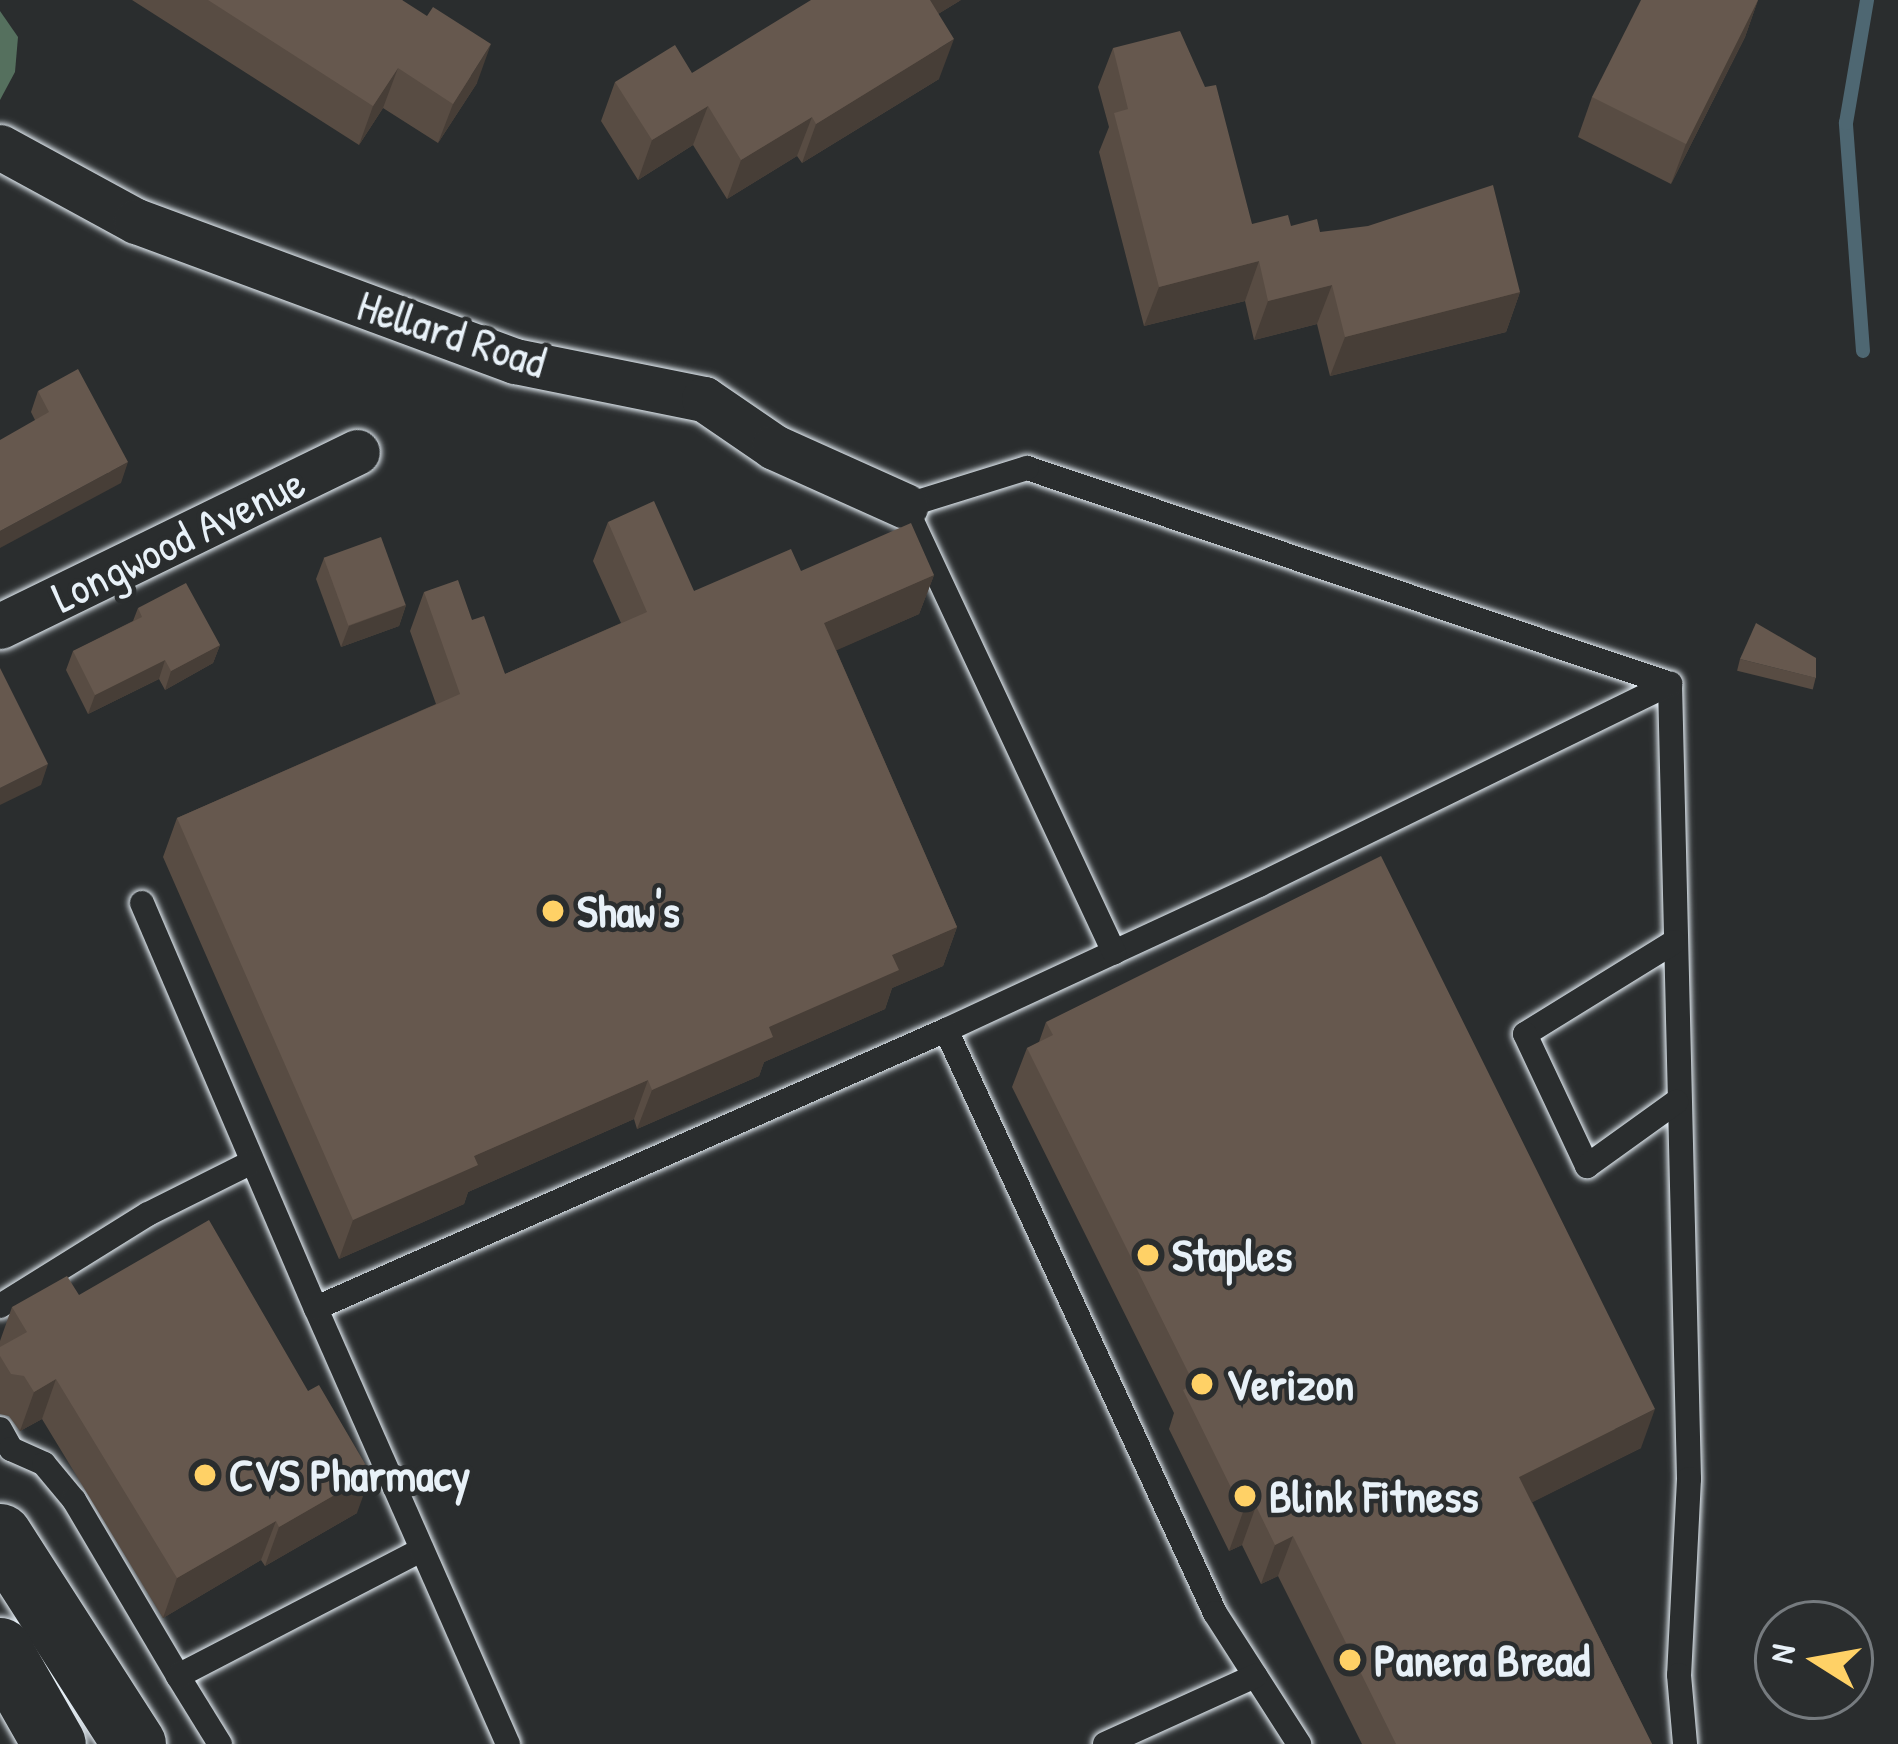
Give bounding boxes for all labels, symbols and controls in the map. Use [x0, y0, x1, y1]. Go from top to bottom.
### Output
street label: Hellard Road [351, 277, 553, 389]
street label: Longwood Avenue [43, 455, 313, 623]
place label: Shaw's [577, 884, 680, 938]
marker: Shaw's [540, 898, 566, 924]
place label: Staples [1172, 1228, 1292, 1282]
marker: Staples [1135, 1242, 1161, 1268]
place label: Verizon [1226, 1357, 1354, 1411]
marker: Verizon [1189, 1371, 1215, 1397]
place label: CVS Pharmacy [229, 1448, 470, 1502]
marker: CVS Pharmacy [192, 1462, 218, 1488]
place label: Blink Fitness [1269, 1469, 1479, 1523]
marker: Blink Fitness [1232, 1483, 1258, 1509]
north arrow [1754, 1600, 1874, 1720]
place label: Panera Bread [1374, 1633, 1590, 1687]
text: N [1758, 1641, 1805, 1667]
marker: Panera Bread [1337, 1647, 1363, 1673]

